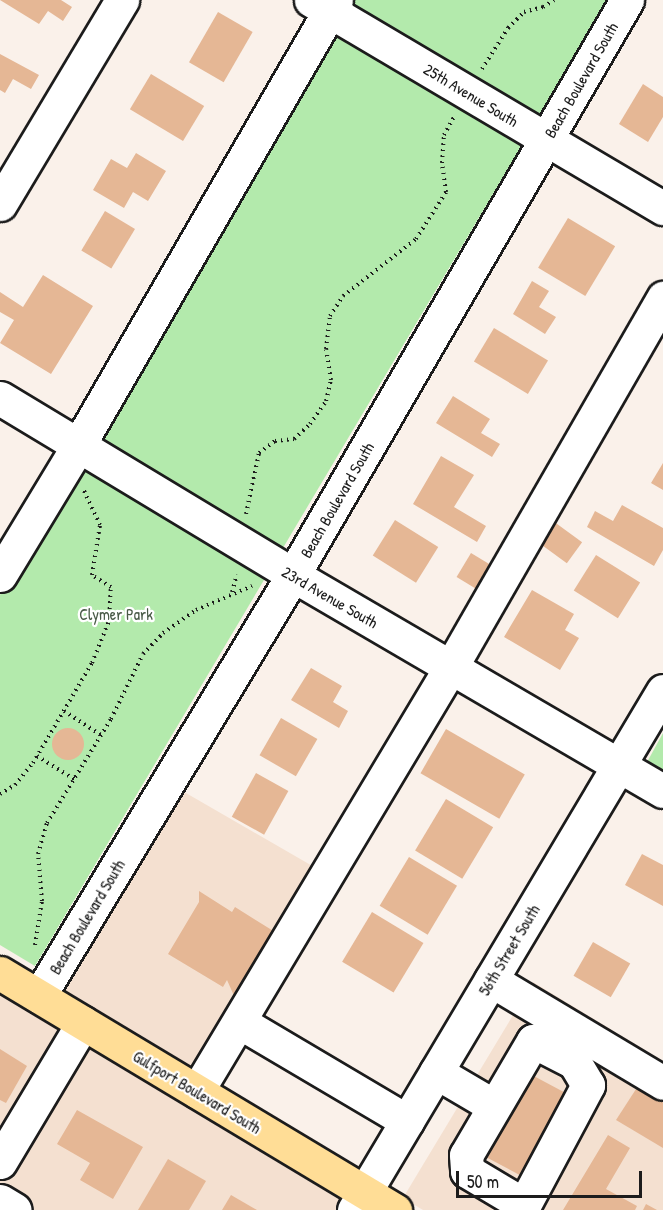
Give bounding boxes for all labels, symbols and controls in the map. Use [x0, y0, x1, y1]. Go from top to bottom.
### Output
street label: Beach Boulevard South [540, 19, 622, 141]
street label: 25th Avenue South [420, 59, 522, 131]
street label: Beach Boulevard South [296, 439, 378, 561]
street label: 23rd Avenue South [279, 562, 381, 632]
park label: Clymer Park [79, 604, 153, 624]
street label: Beach Boulevard South [45, 856, 129, 978]
street label: 56th Street South [474, 901, 544, 999]
street label: Gulfport Boulevard South [130, 1046, 264, 1138]
scale bar [459, 1159, 645, 1197]
text: 50 m [467, 1169, 499, 1194]

